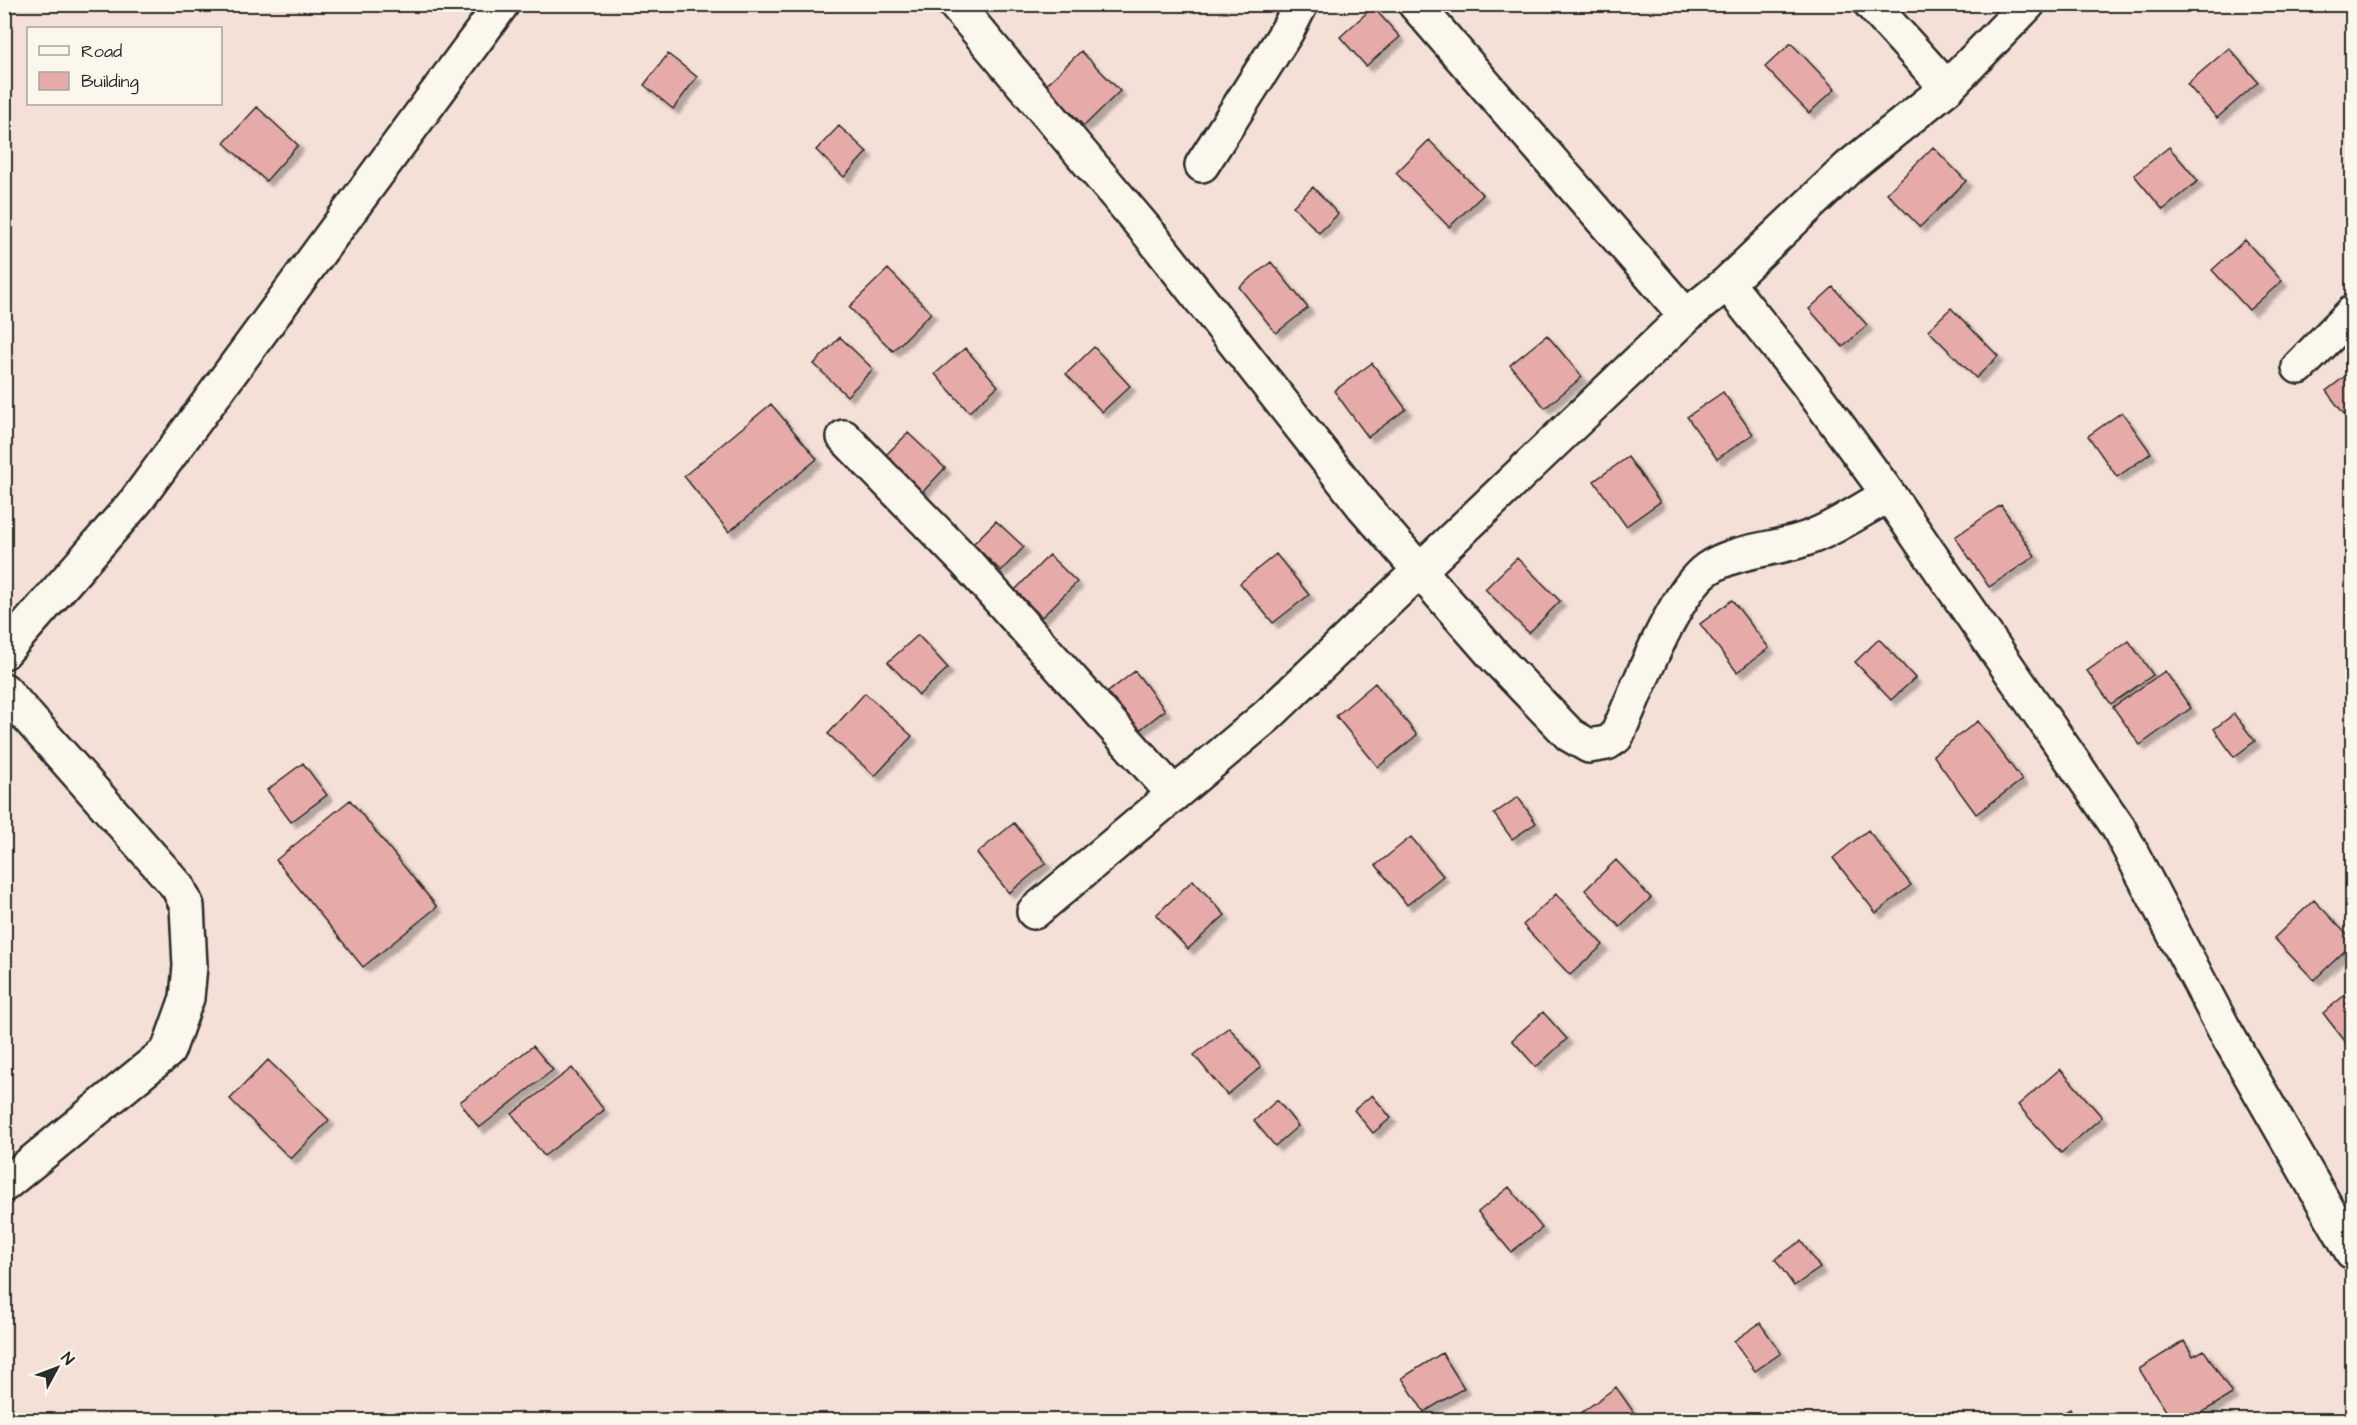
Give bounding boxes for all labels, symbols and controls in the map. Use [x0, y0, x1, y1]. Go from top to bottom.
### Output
legend [27, 27, 222, 105]
text: Road [81, 39, 122, 64]
text: Building [81, 69, 139, 95]
north arrow [27, 1338, 87, 1398]
text: N [56, 1348, 79, 1370]

